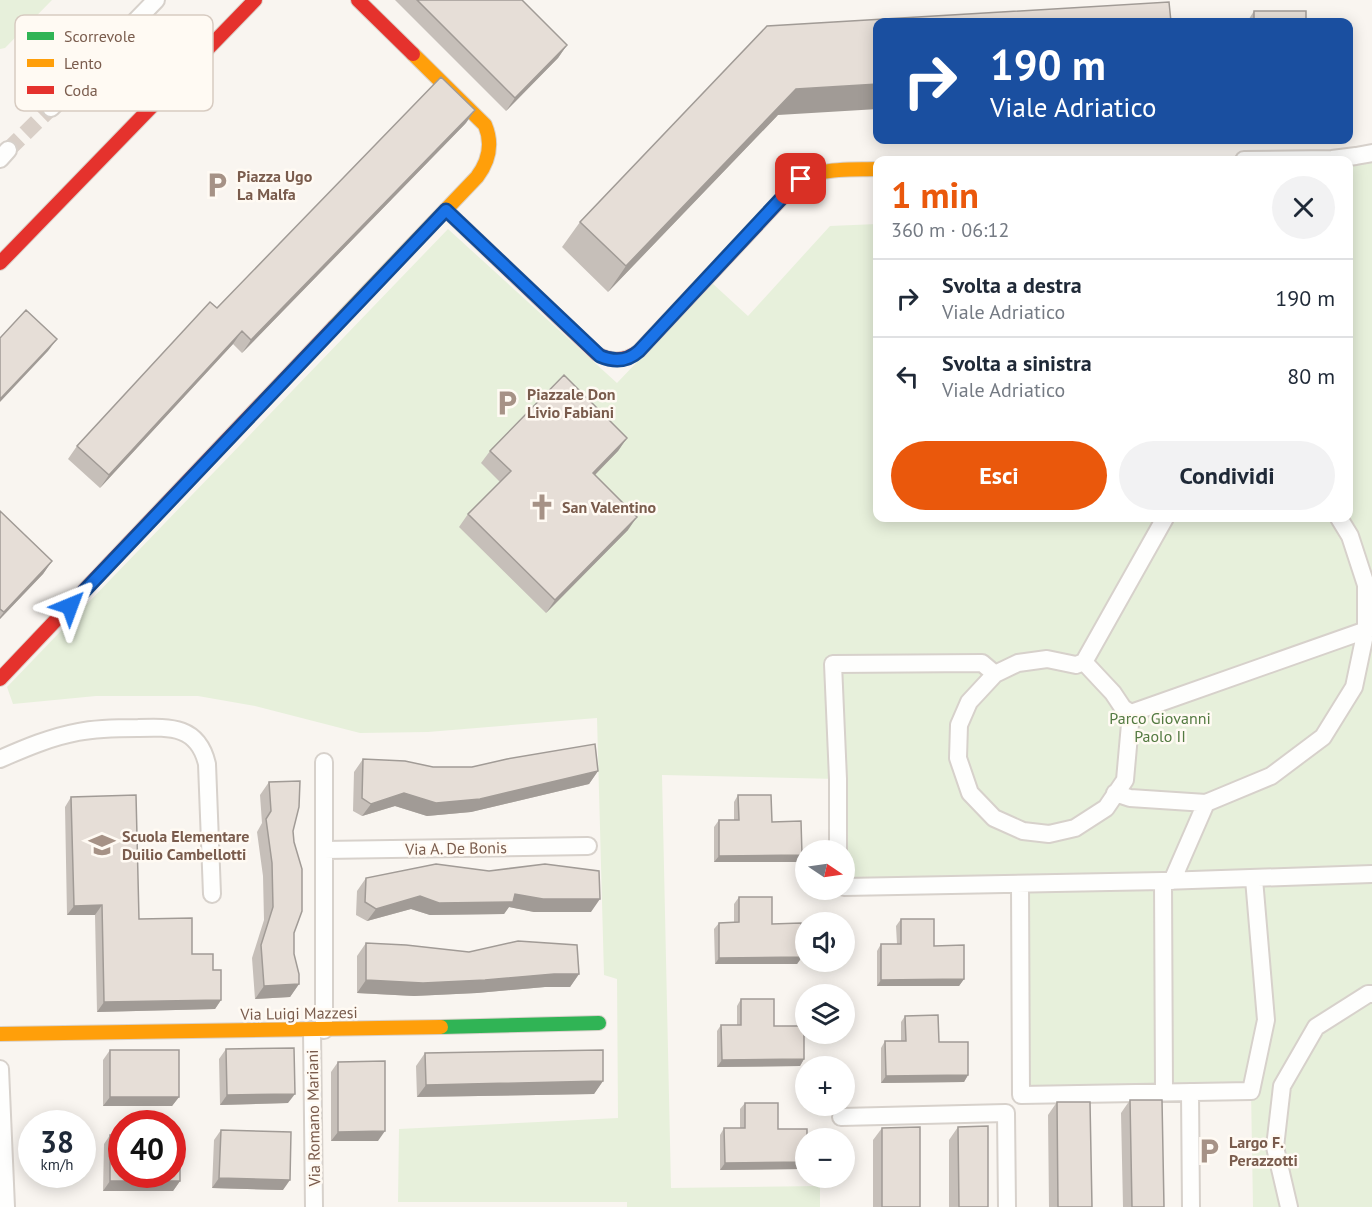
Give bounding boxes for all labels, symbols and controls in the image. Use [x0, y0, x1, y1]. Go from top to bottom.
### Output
legend [15, 15, 213, 111]
text: Scorrevole [64, 26, 136, 46]
text: 190 m [990, 37, 1106, 92]
icon: right [891, 42, 969, 120]
text: Lento [64, 53, 102, 73]
text: Coda [64, 80, 98, 100]
text: Viale Adriatico [990, 90, 1156, 124]
pin [775, 153, 826, 204]
icon: arrive [784, 162, 817, 195]
place label: Piazza Ugo La Malfa [237, 166, 313, 204]
parking icon: Piazza Ugo La Malfa [202, 170, 232, 200]
text: 1 min [891, 171, 979, 218]
button: close [1272, 176, 1335, 239]
text: 360 m · 06:12 [891, 217, 1009, 243]
text: Svolta a destra [942, 271, 1082, 299]
icon: right [891, 282, 924, 315]
text: 190 m [1275, 284, 1335, 312]
text: Viale Adriatico [942, 299, 1065, 325]
text: Svolta a sinistra [942, 349, 1092, 377]
icon: left [891, 360, 924, 393]
text: 80 m [1287, 362, 1335, 390]
text: Viale Adriatico [942, 377, 1065, 403]
place label: Piazzale Don Livio Fabiani [527, 384, 616, 422]
parking icon: Piazzale Don Livio Fabiani [492, 388, 522, 418]
button: Esci [891, 441, 1107, 510]
button: Condividi [1119, 441, 1335, 510]
church icon: San Valentino [527, 492, 557, 522]
place label: San Valentino [562, 497, 657, 517]
position arrow [38, 574, 102, 638]
park label: Parco Giovanni Paolo II [1109, 708, 1211, 746]
place label: Scuola Elementare Duilio Cambellotti [122, 826, 249, 864]
school or university icon: Scuola Elementare Duilio Cambellotti [87, 830, 117, 860]
street label: Via A. De Bonis [404, 837, 507, 859]
north arrow [795, 840, 855, 900]
map controls [795, 840, 855, 1188]
button: sound [795, 912, 855, 972]
button: layers [795, 984, 855, 1044]
street label: Via Luigi Mazzesi [239, 1002, 358, 1024]
street label: Via Romano Mariani [302, 1049, 324, 1188]
button: + [795, 1056, 855, 1116]
speed limit sign: 40 [108, 1110, 186, 1188]
text: 38 [40, 1122, 74, 1161]
button: − [795, 1128, 855, 1188]
place label: Largo F. Perazzotti [1229, 1132, 1298, 1170]
parking icon: Largo F. Perazzotti [1194, 1136, 1224, 1166]
text: km/h [41, 1155, 73, 1174]

